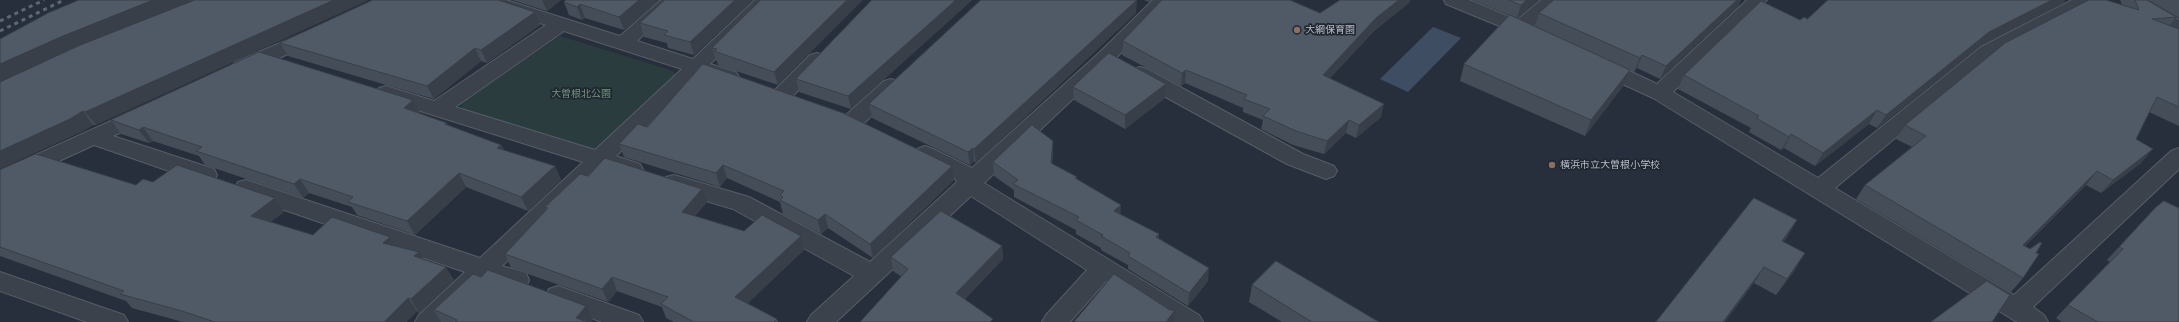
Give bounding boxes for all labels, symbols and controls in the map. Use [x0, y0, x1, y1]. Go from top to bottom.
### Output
place label: 大綱保育園 [1305, 24, 1355, 36]
marker: 大綱保育園 [1292, 25, 1302, 35]
park label: 大曽根北公園 [551, 88, 611, 100]
place label: 横浜市立大曽根小学校 [1560, 159, 1660, 171]
marker: 横浜市立大曽根小学校 [1547, 160, 1557, 170]

